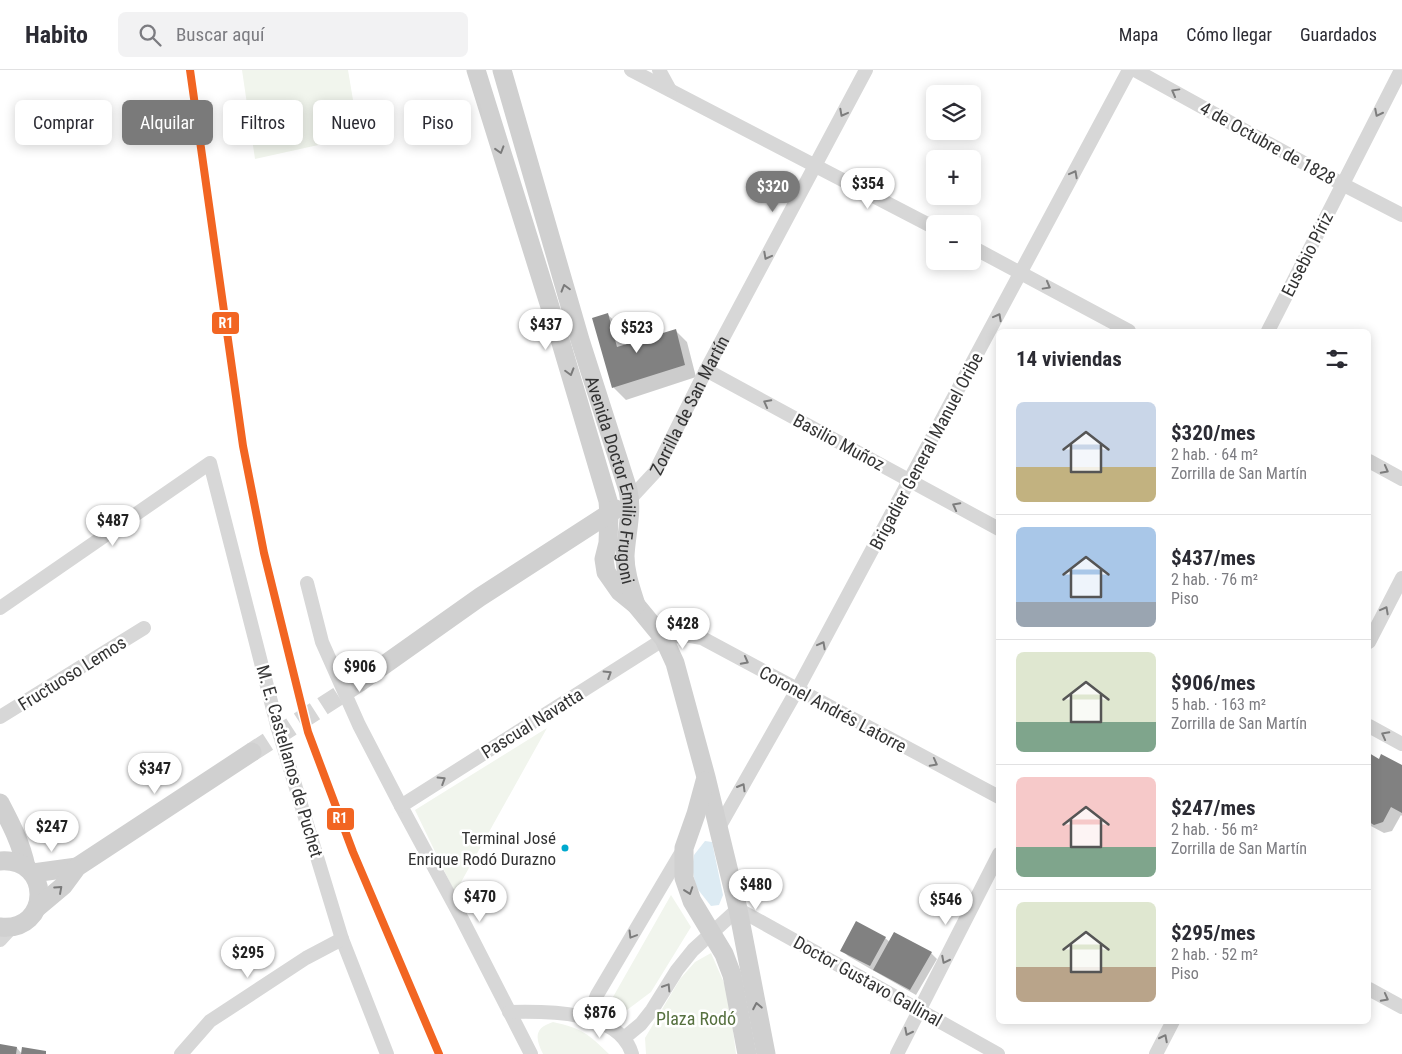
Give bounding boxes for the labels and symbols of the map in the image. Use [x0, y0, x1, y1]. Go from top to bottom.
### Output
one-way arrow [1171, 88, 1180, 98]
street label: 4 de Octubre de 1828 [1197, 97, 1339, 189]
one-way arrow [839, 108, 849, 117]
one-way arrow [1374, 108, 1384, 117]
one-way arrow [495, 146, 505, 154]
pin: $354 [838, 168, 898, 210]
pin: $320 [743, 170, 803, 213]
one-way arrow [1068, 170, 1078, 179]
street label: Eusebio Píriz [1277, 208, 1337, 300]
one-way arrow [763, 251, 773, 260]
one-way arrow [1041, 280, 1050, 290]
one-way arrow [561, 284, 571, 292]
pin: $437 [516, 308, 576, 351]
line badge: R1 [211, 311, 240, 335]
pin: $523 [607, 312, 667, 354]
one-way arrow [992, 313, 1002, 322]
text: R1 [219, 315, 233, 331]
street label: Zorrilla de San Martín [645, 332, 733, 478]
street label: Brigadier General Manuel Oribe [865, 349, 987, 553]
one-way arrow [564, 367, 574, 376]
street label: Avenida Doctor Emilio Frugoni [582, 373, 641, 586]
one-way arrow [763, 400, 772, 410]
street label: Basilio Muñoz [790, 409, 888, 475]
one-way arrow [1380, 464, 1389, 474]
one-way arrow [952, 502, 961, 512]
pin: $487 [83, 504, 143, 547]
one-way arrow [1379, 606, 1389, 615]
pin: $428 [653, 608, 713, 650]
street label: Fructuoso Lemos [14, 631, 130, 715]
one-way arrow [815, 641, 825, 650]
pin: $906 [330, 650, 390, 693]
one-way arrow [739, 655, 748, 665]
street label: Coronel Andrés Latorre [756, 661, 910, 757]
street label: M. E. Castellanos de Puchet [252, 662, 328, 860]
one-way arrow [603, 671, 612, 681]
street label: Pascual Navatta [477, 683, 587, 763]
one-way arrow [1382, 731, 1391, 741]
pin: $347 [125, 752, 185, 795]
one-way arrow [929, 757, 938, 767]
one-way arrow [436, 777, 445, 787]
one-way arrow [736, 783, 746, 792]
line badge: R1 [326, 807, 355, 831]
pin: $247 [22, 810, 82, 853]
text: R1 [333, 810, 347, 826]
place label: Terminal José Enrique Rodó Durazno [408, 828, 556, 869]
marker: Terminal José Enrique Rodó Durazno [560, 843, 570, 853]
pin: $480 [726, 868, 786, 911]
pin: $470 [450, 880, 510, 923]
pin: $546 [916, 884, 976, 926]
one-way arrow [54, 886, 63, 895]
one-way arrow [683, 887, 693, 895]
one-way arrow [629, 929, 639, 938]
street label: Doctor Gustavo Gallinal [790, 931, 946, 1031]
pin: $295 [218, 936, 278, 979]
one-way arrow [941, 955, 951, 964]
one-way arrow [660, 984, 670, 993]
one-way arrow [1380, 992, 1389, 1002]
pin: $876 [570, 996, 630, 1039]
one-way arrow [752, 1002, 762, 1011]
park label: Plaza Rodó [656, 1008, 736, 1029]
one-way arrow [904, 1027, 914, 1036]
one-way arrow [1158, 1034, 1168, 1043]

